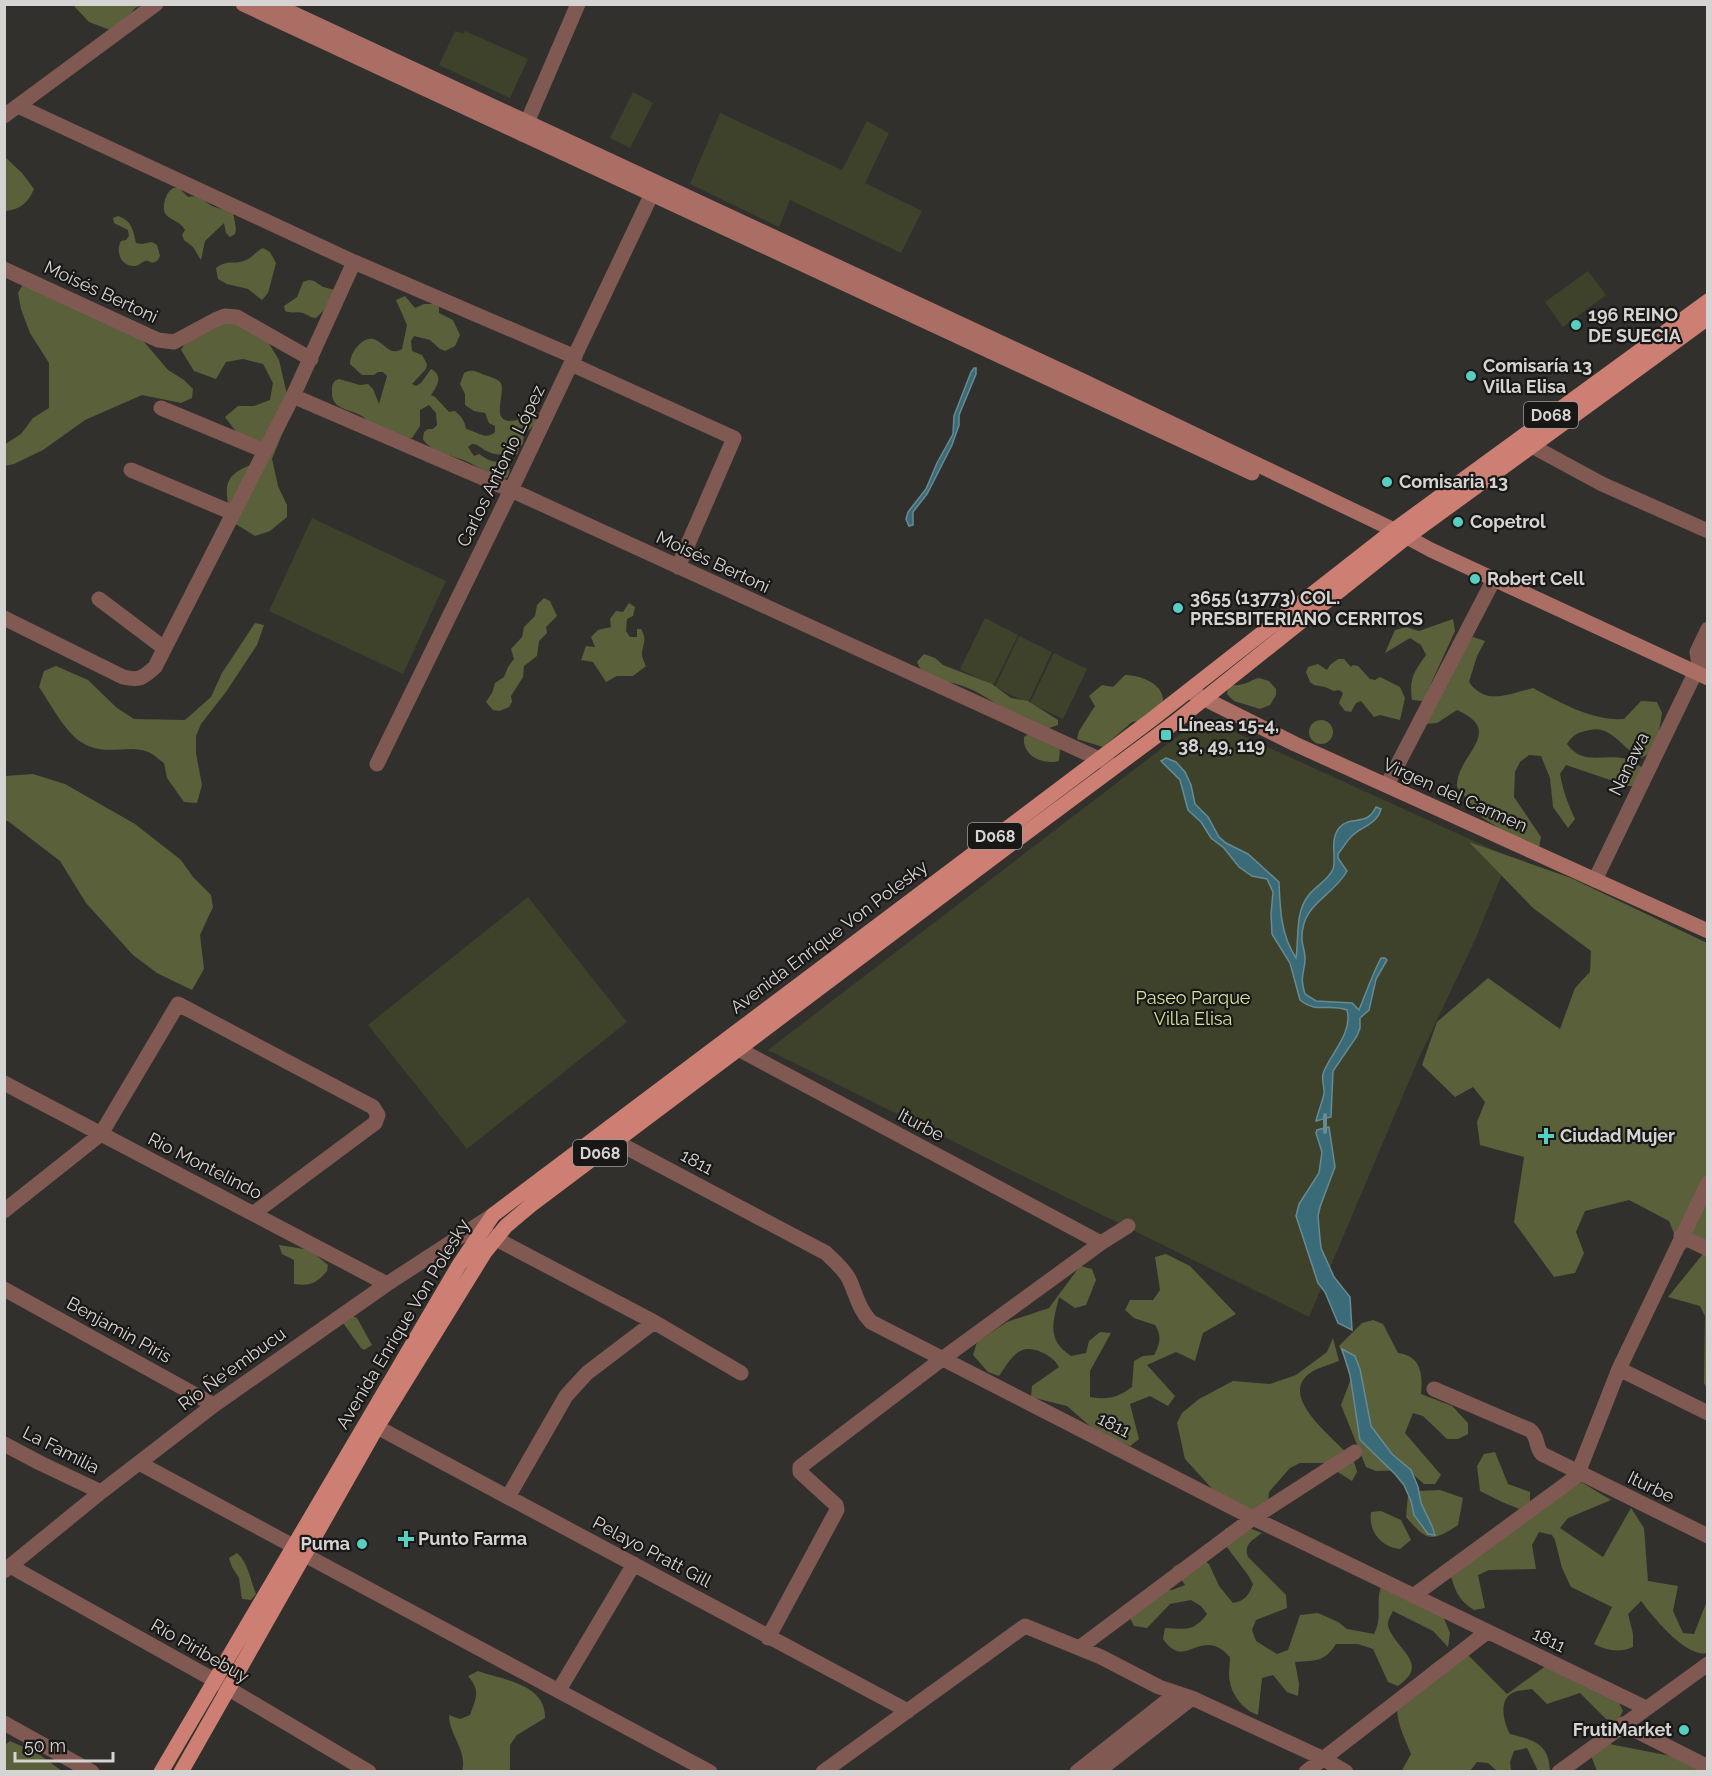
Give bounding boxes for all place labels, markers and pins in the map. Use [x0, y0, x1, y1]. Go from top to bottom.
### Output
place label: 196 REINO DE SUECIA [1588, 304, 1682, 346]
marker: 196 REINO DE SUECIA [1569, 318, 1583, 332]
place label: Comisaría 13 Villa Elisa [1483, 355, 1592, 397]
marker: Comisaría 13 Villa Elisa [1464, 369, 1478, 383]
place label: Comisaria 13 [1399, 471, 1508, 492]
marker: Comisaria 13 [1380, 475, 1394, 489]
place label: Copetrol [1470, 511, 1546, 532]
marker: Copetrol [1451, 515, 1465, 529]
place label: Robert Cell [1487, 568, 1585, 589]
marker: Robert Cell [1468, 572, 1482, 586]
place label: 3655 (13773) COL. PRESBITERIANO CERRITOS [1190, 587, 1423, 629]
marker: 3655 (13773) COL. PRESBITERIANO CERRITOS [1171, 601, 1185, 615]
place label: Líneas 15-4, 38, 49, 119 [1178, 714, 1279, 756]
marker: Líneas 15-4, 38, 49, 119 [1159, 728, 1173, 742]
place label: Ciudad Mujer [1560, 1125, 1675, 1146]
marker: Ciudad Mujer [1537, 1127, 1555, 1145]
place label: Punto Farma [418, 1528, 527, 1549]
marker: Punto Farma [399, 1532, 413, 1546]
place label: Puma [301, 1533, 350, 1554]
marker: Puma [355, 1537, 369, 1551]
place label: FrutiMarket [1573, 1719, 1672, 1740]
marker: FrutiMarket [1677, 1723, 1691, 1737]

